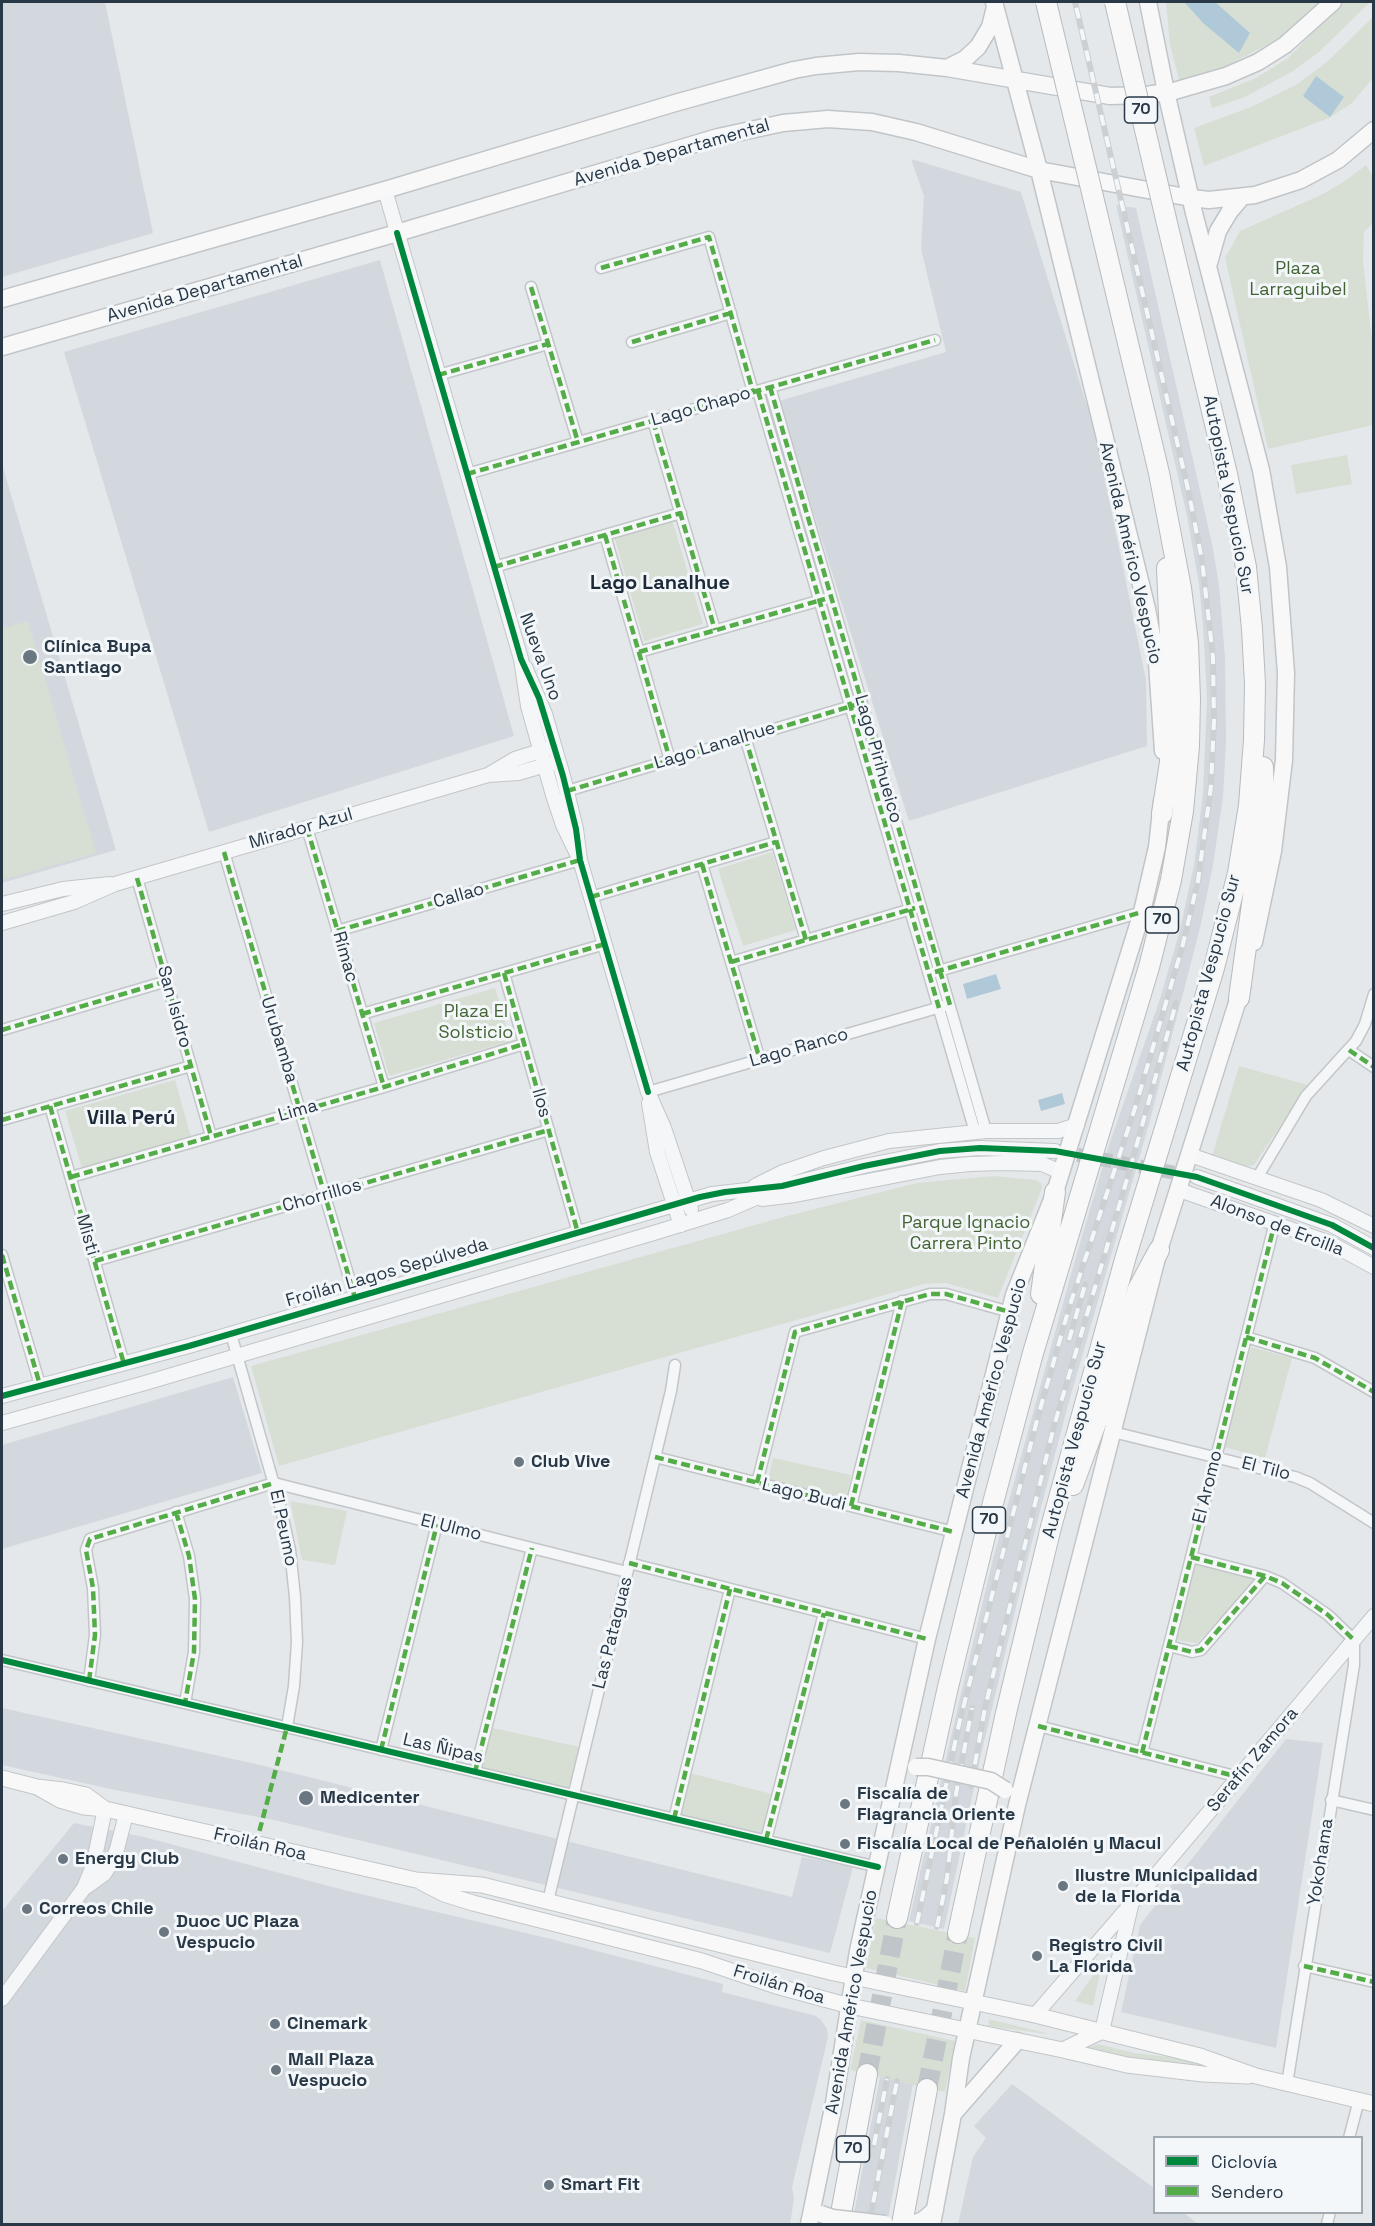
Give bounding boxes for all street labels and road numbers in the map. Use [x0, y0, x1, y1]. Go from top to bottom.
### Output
road number: 70 [1124, 97, 1158, 123]
street label: Avenida Departamental [572, 115, 772, 191]
street label: Avenida Departamental [105, 251, 305, 327]
street label: Lago Chapo [649, 382, 753, 432]
street label: Autopista Vespucio Sur [1198, 393, 1258, 597]
street label: Avenida Américo Vespucio [1094, 440, 1166, 666]
street label: Nueva Uno [514, 610, 566, 704]
street label: Lago Pirihueico [849, 692, 907, 826]
street label: Lago Lanalhue [652, 717, 778, 775]
street label: Mirador Azul [247, 804, 355, 854]
street label: Autopista Vespucio Sur [1172, 872, 1246, 1074]
street label: Callao [431, 878, 487, 914]
road number: 70 [1146, 907, 1178, 933]
street label: Rímac [327, 929, 363, 985]
street label: San Isidro [152, 963, 196, 1051]
street label: Urubamba [256, 994, 302, 1086]
street label: Lago Ranco [747, 1024, 851, 1072]
street label: Ilos [527, 1086, 555, 1120]
street label: Lima [276, 1095, 320, 1127]
street label: Chorrillos [280, 1174, 364, 1218]
street label: Alonso de Ercilla [1207, 1191, 1347, 1261]
street label: Misti [71, 1212, 103, 1258]
street label: Froilán Lagos Sepúlveda [283, 1234, 491, 1312]
street label: Avenida Américo Vespucio [952, 1275, 1032, 1501]
street label: Autopista Vespucio Sur [1038, 1339, 1112, 1541]
street label: El Aromo [1188, 1448, 1228, 1526]
street label: El Tilo [1239, 1453, 1293, 1485]
street label: Lago Budi [760, 1474, 848, 1516]
street label: El Peumo [264, 1488, 302, 1568]
road number: 70 [972, 1507, 1006, 1533]
street label: El Ulmo [418, 1510, 484, 1546]
street label: Las Pataguas [589, 1574, 637, 1692]
street label: Serafín Zamora [1203, 1703, 1303, 1817]
street label: Las Ñipas [401, 1729, 485, 1769]
street label: Yokohama [1303, 1817, 1339, 1907]
street label: Froilán Roa [211, 1824, 309, 1866]
street label: Avenida Américo Vespucio [822, 1888, 882, 2116]
street label: Froilán Roa [730, 1961, 828, 2009]
road number: 70 [836, 2136, 870, 2162]

